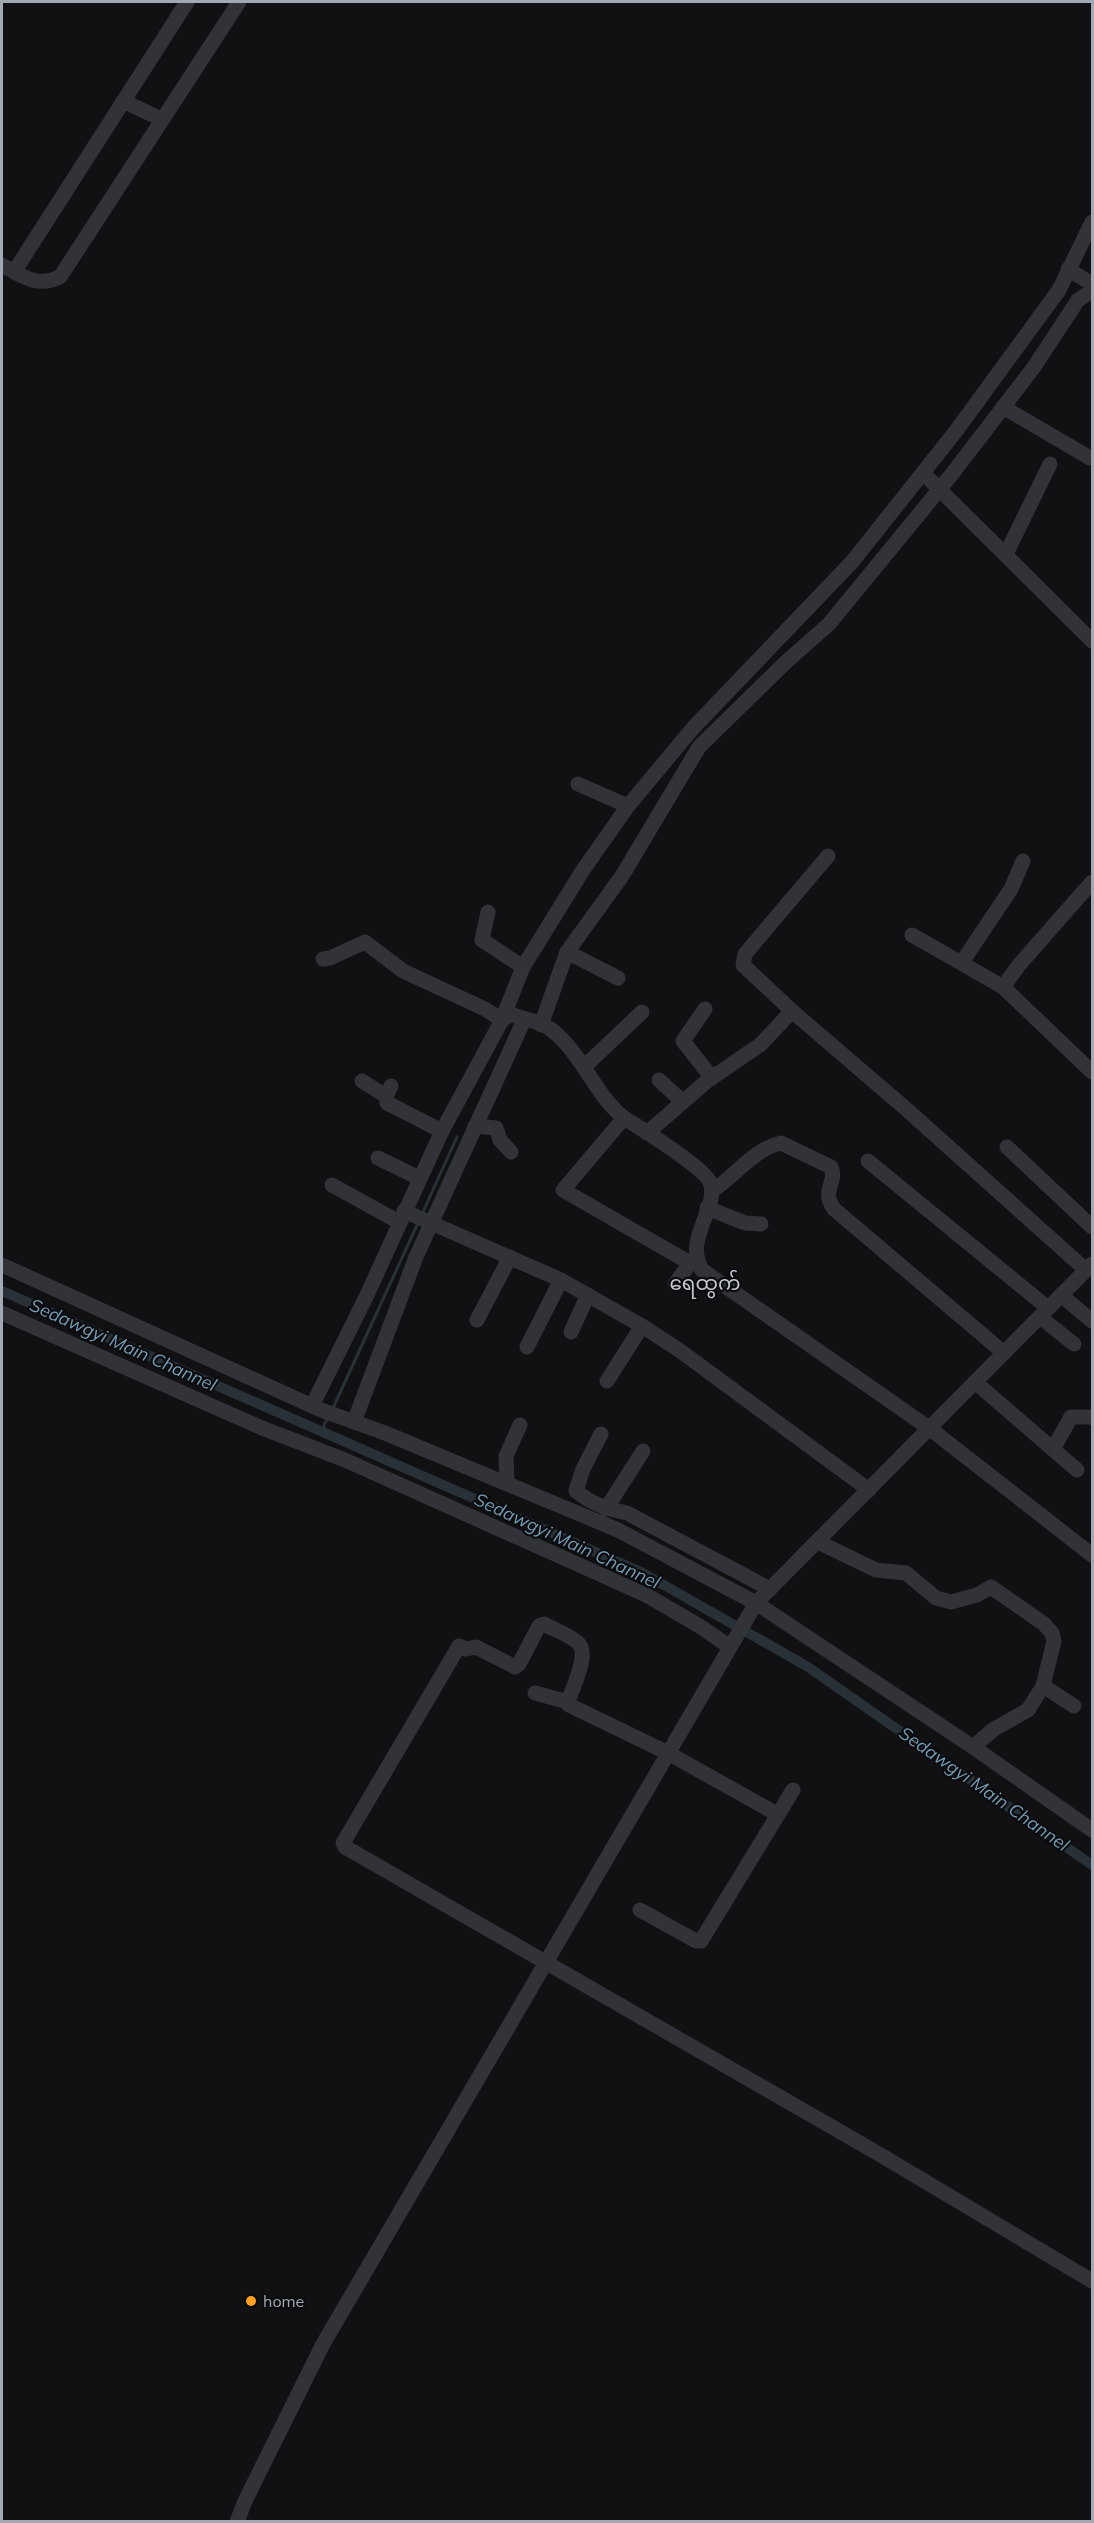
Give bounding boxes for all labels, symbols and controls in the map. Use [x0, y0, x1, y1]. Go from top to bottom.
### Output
district label: ရေထွက် [669, 1269, 741, 1299]
water label: Sedawgyi Main Channel [26, 1293, 221, 1396]
water label: Sedawgyi Main Channel [471, 1487, 664, 1594]
water label: Sedawgyi Main Channel [895, 1721, 1074, 1856]
place label: home [263, 2291, 304, 2311]
marker: home [244, 2294, 258, 2308]

